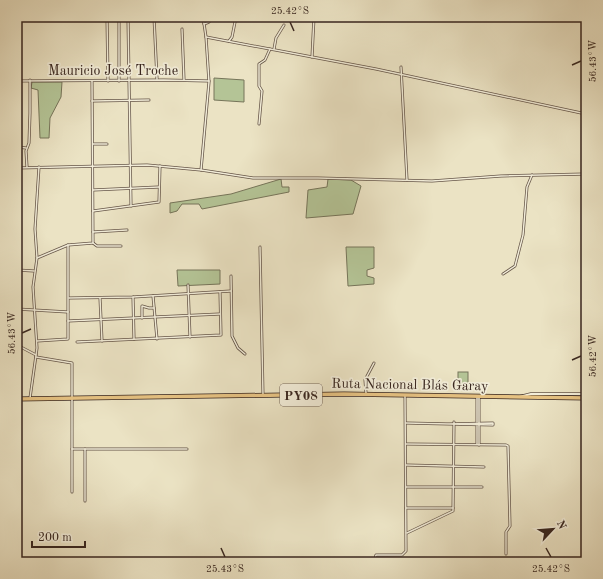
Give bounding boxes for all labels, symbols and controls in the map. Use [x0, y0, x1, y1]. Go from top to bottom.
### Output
text: 25.42°S [271, 6, 309, 16]
text: 56.43°W [588, 39, 598, 82]
street label: Mauricio José Troche [48, 64, 178, 78]
text: 56.43°W [7, 311, 17, 354]
text: 56.42°W [588, 334, 598, 377]
street label: Ruta Nacional Blás Garay [331, 377, 489, 393]
road number: PY08 [280, 384, 322, 406]
north arrow [533, 509, 573, 549]
text: N [554, 519, 568, 532]
scale bar [32, 523, 85, 549]
text: 200 m [38, 532, 72, 544]
text: 25.43°S [206, 564, 244, 574]
text: 25.42°S [532, 564, 570, 574]

